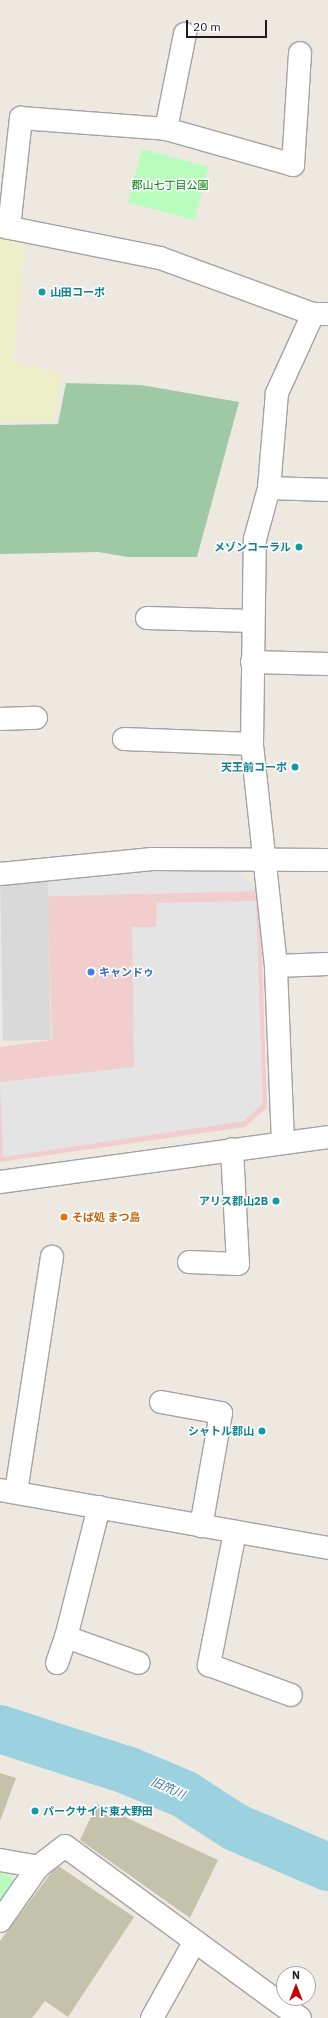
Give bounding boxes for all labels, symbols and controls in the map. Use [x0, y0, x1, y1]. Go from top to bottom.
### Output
scale bar [188, 12, 269, 38]
text: 20 m [193, 19, 221, 34]
park label: 郡山七丁目公園 [132, 178, 208, 192]
place label: 山田コーポ [50, 285, 105, 299]
marker: 山田コーポ [37, 287, 47, 297]
place label: メゾンコーラル [214, 540, 291, 554]
marker: メゾンコーラル [294, 542, 304, 552]
place label: 天王前コーポ [221, 760, 287, 774]
marker: 天王前コーポ [290, 762, 300, 772]
place label: キャンドゥ [99, 965, 154, 979]
marker: キャンドゥ [86, 967, 96, 977]
place label: アリス郡山2B [199, 1194, 268, 1208]
marker: アリス郡山2B [271, 1196, 281, 1206]
place label: そば処 まつ島 [72, 1210, 141, 1224]
marker: そば処 まつ島 [59, 1212, 69, 1222]
place label: シャトル郡山 [188, 1424, 254, 1438]
marker: シャトル郡山 [257, 1426, 267, 1436]
water label: 旧笊川 [149, 1774, 187, 1802]
place label: パークサイド東大野田 [43, 1804, 153, 1818]
marker: パークサイド東大野田 [30, 1806, 40, 1816]
north arrow [276, 1966, 316, 2006]
text: N [292, 1968, 300, 1982]

